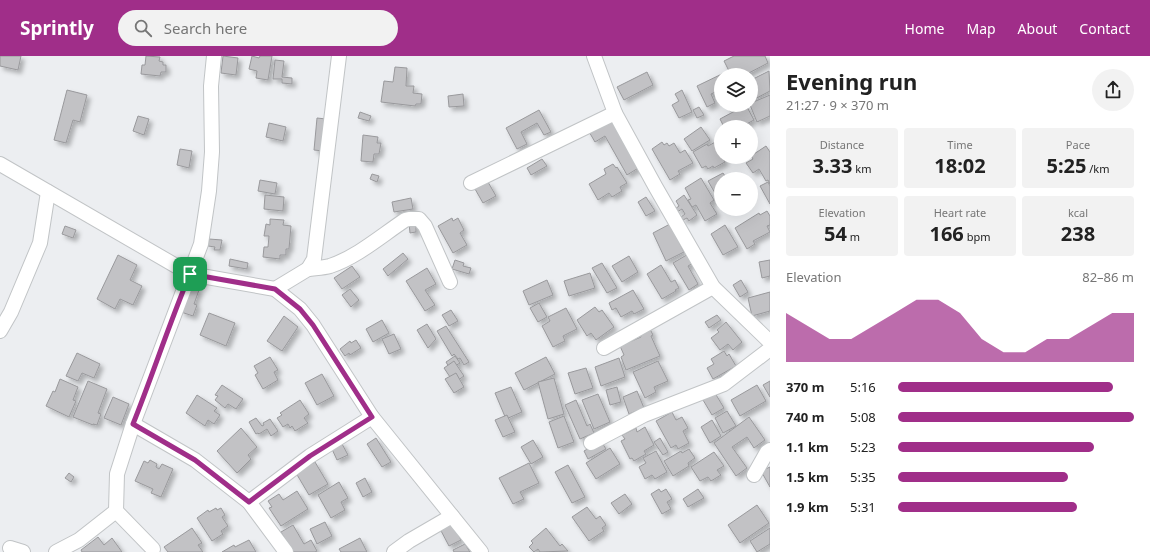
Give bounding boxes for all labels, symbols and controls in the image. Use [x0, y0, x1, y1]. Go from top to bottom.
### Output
search box [118, 10, 398, 46]
text: Sprintly [20, 15, 94, 41]
icon: search [132, 17, 154, 39]
text: Search here [164, 18, 247, 38]
text: Home [905, 19, 944, 38]
text: Map [966, 19, 996, 38]
text: About [1018, 19, 1057, 38]
text: Contact [1079, 19, 1130, 38]
text: Evening run [786, 66, 917, 96]
map controls [714, 68, 758, 216]
button: layers [714, 68, 758, 112]
button: share [1092, 69, 1134, 111]
text: 21:27 · 9 × 370 m [786, 96, 889, 114]
button: + [714, 120, 758, 164]
text: Distance [820, 137, 864, 152]
text: Time [947, 137, 973, 152]
text: Pace [1066, 137, 1090, 152]
text: 3.33 [813, 152, 852, 179]
text: 18:02 [934, 152, 986, 179]
text: 5:25 [1046, 152, 1086, 179]
text: km [852, 161, 871, 176]
text: /km [1086, 161, 1110, 176]
button: − [714, 172, 758, 216]
text: Elevation [819, 205, 865, 220]
text: Heart rate [934, 205, 986, 220]
text: kcal [1068, 205, 1088, 220]
text: 54 [824, 220, 847, 247]
text: 166 [929, 220, 964, 247]
text: 238 [1061, 220, 1095, 247]
text: m [847, 229, 860, 244]
text: bpm [964, 229, 991, 244]
pin [173, 257, 207, 291]
icon: arrive [179, 263, 201, 285]
text: Elevation [786, 268, 842, 286]
text: 82–86 m [1082, 268, 1134, 286]
text: 370 m [786, 378, 824, 396]
text: 5:16 [850, 378, 876, 396]
text: 740 m [786, 408, 824, 426]
text: 5:08 [850, 408, 876, 426]
text: 1.1 km [786, 438, 829, 456]
text: 5:23 [850, 438, 876, 456]
text: 1.5 km [786, 468, 829, 486]
text: 5:35 [850, 468, 876, 486]
text: 1.9 km [786, 498, 829, 516]
text: 5:31 [850, 498, 876, 516]

